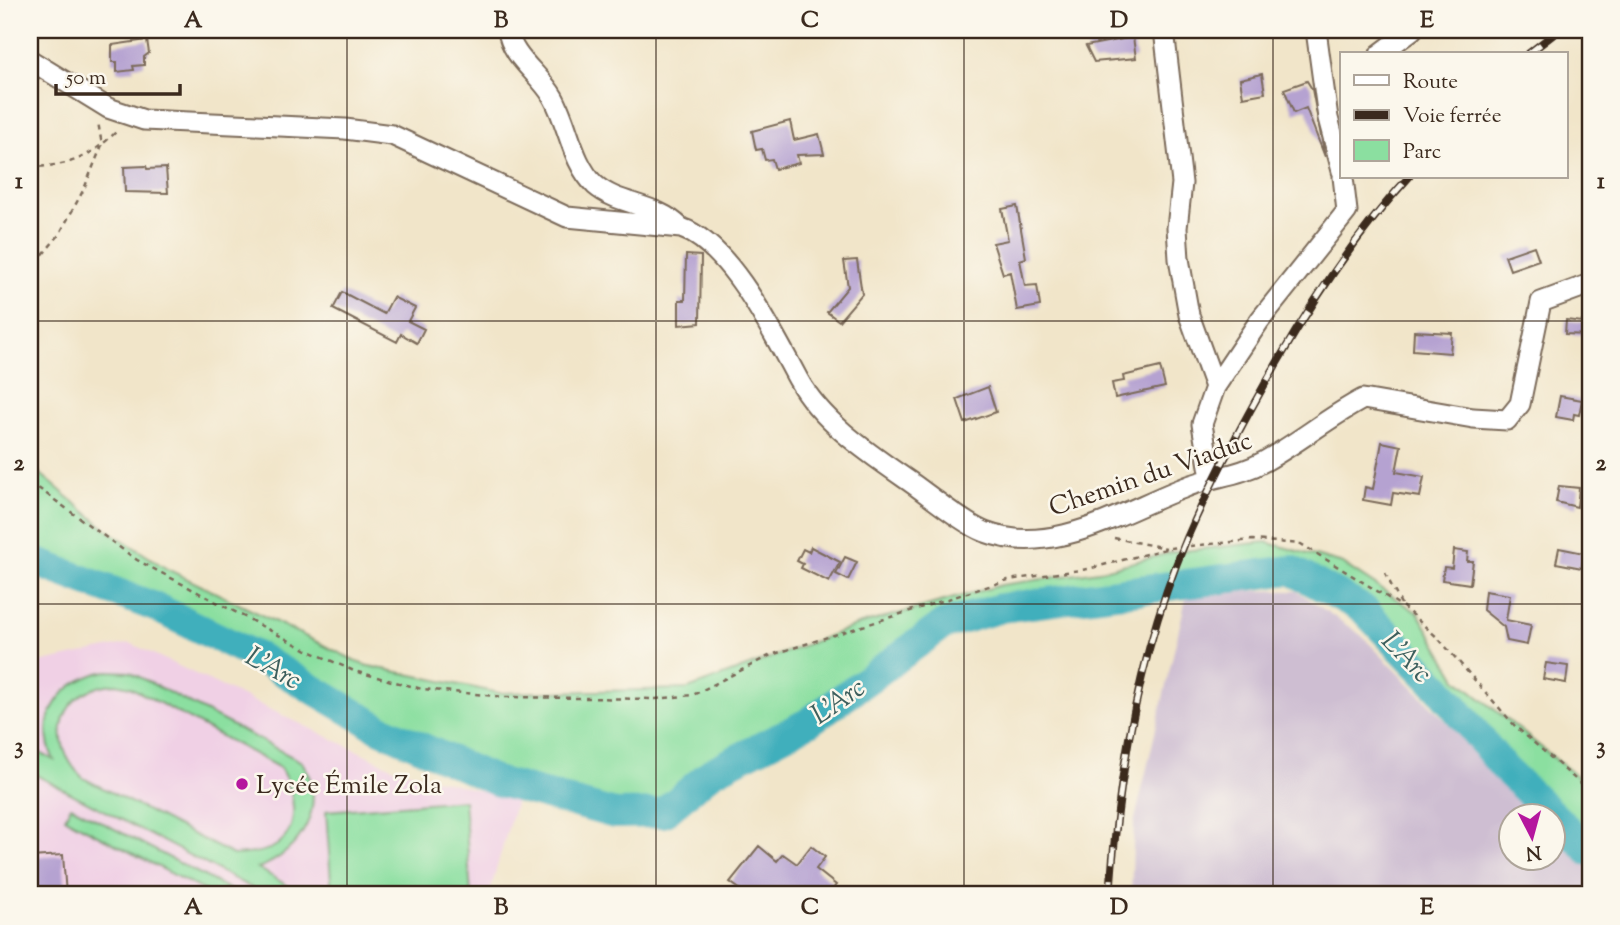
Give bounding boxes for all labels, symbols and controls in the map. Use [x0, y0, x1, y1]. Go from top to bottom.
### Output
text: A [184, 5, 203, 38]
text: B [494, 5, 509, 38]
text: C [801, 5, 819, 38]
text: D [1110, 5, 1128, 38]
text: E [1420, 5, 1434, 38]
scale bar [56, 52, 180, 96]
legend [1340, 52, 1568, 178]
text: 50 m [65, 64, 106, 94]
text: Route [1403, 68, 1458, 98]
text: Voie ferrée [1403, 102, 1501, 132]
text: Parc [1403, 138, 1441, 168]
text: 1 [15, 166, 23, 199]
text: 1 [1597, 166, 1605, 199]
street label: Chemin du Viaduc [1044, 423, 1258, 527]
text: 2 [14, 448, 25, 481]
text: 2 [1596, 448, 1607, 481]
water label: L'Arc [1371, 623, 1441, 693]
water label: L'Arc [237, 638, 308, 701]
water label: L'Arc [803, 669, 874, 736]
text: 3 [14, 731, 24, 764]
text: 3 [1596, 731, 1606, 764]
place label: Lycée Émile Zola [256, 768, 442, 805]
marker: Lycée Émile Zola [234, 776, 250, 792]
north arrow [1498, 802, 1568, 872]
text: N [1525, 837, 1542, 866]
text: A [184, 892, 203, 925]
text: B [494, 892, 509, 925]
text: C [801, 892, 819, 925]
text: D [1110, 892, 1128, 925]
text: E [1420, 892, 1434, 925]

